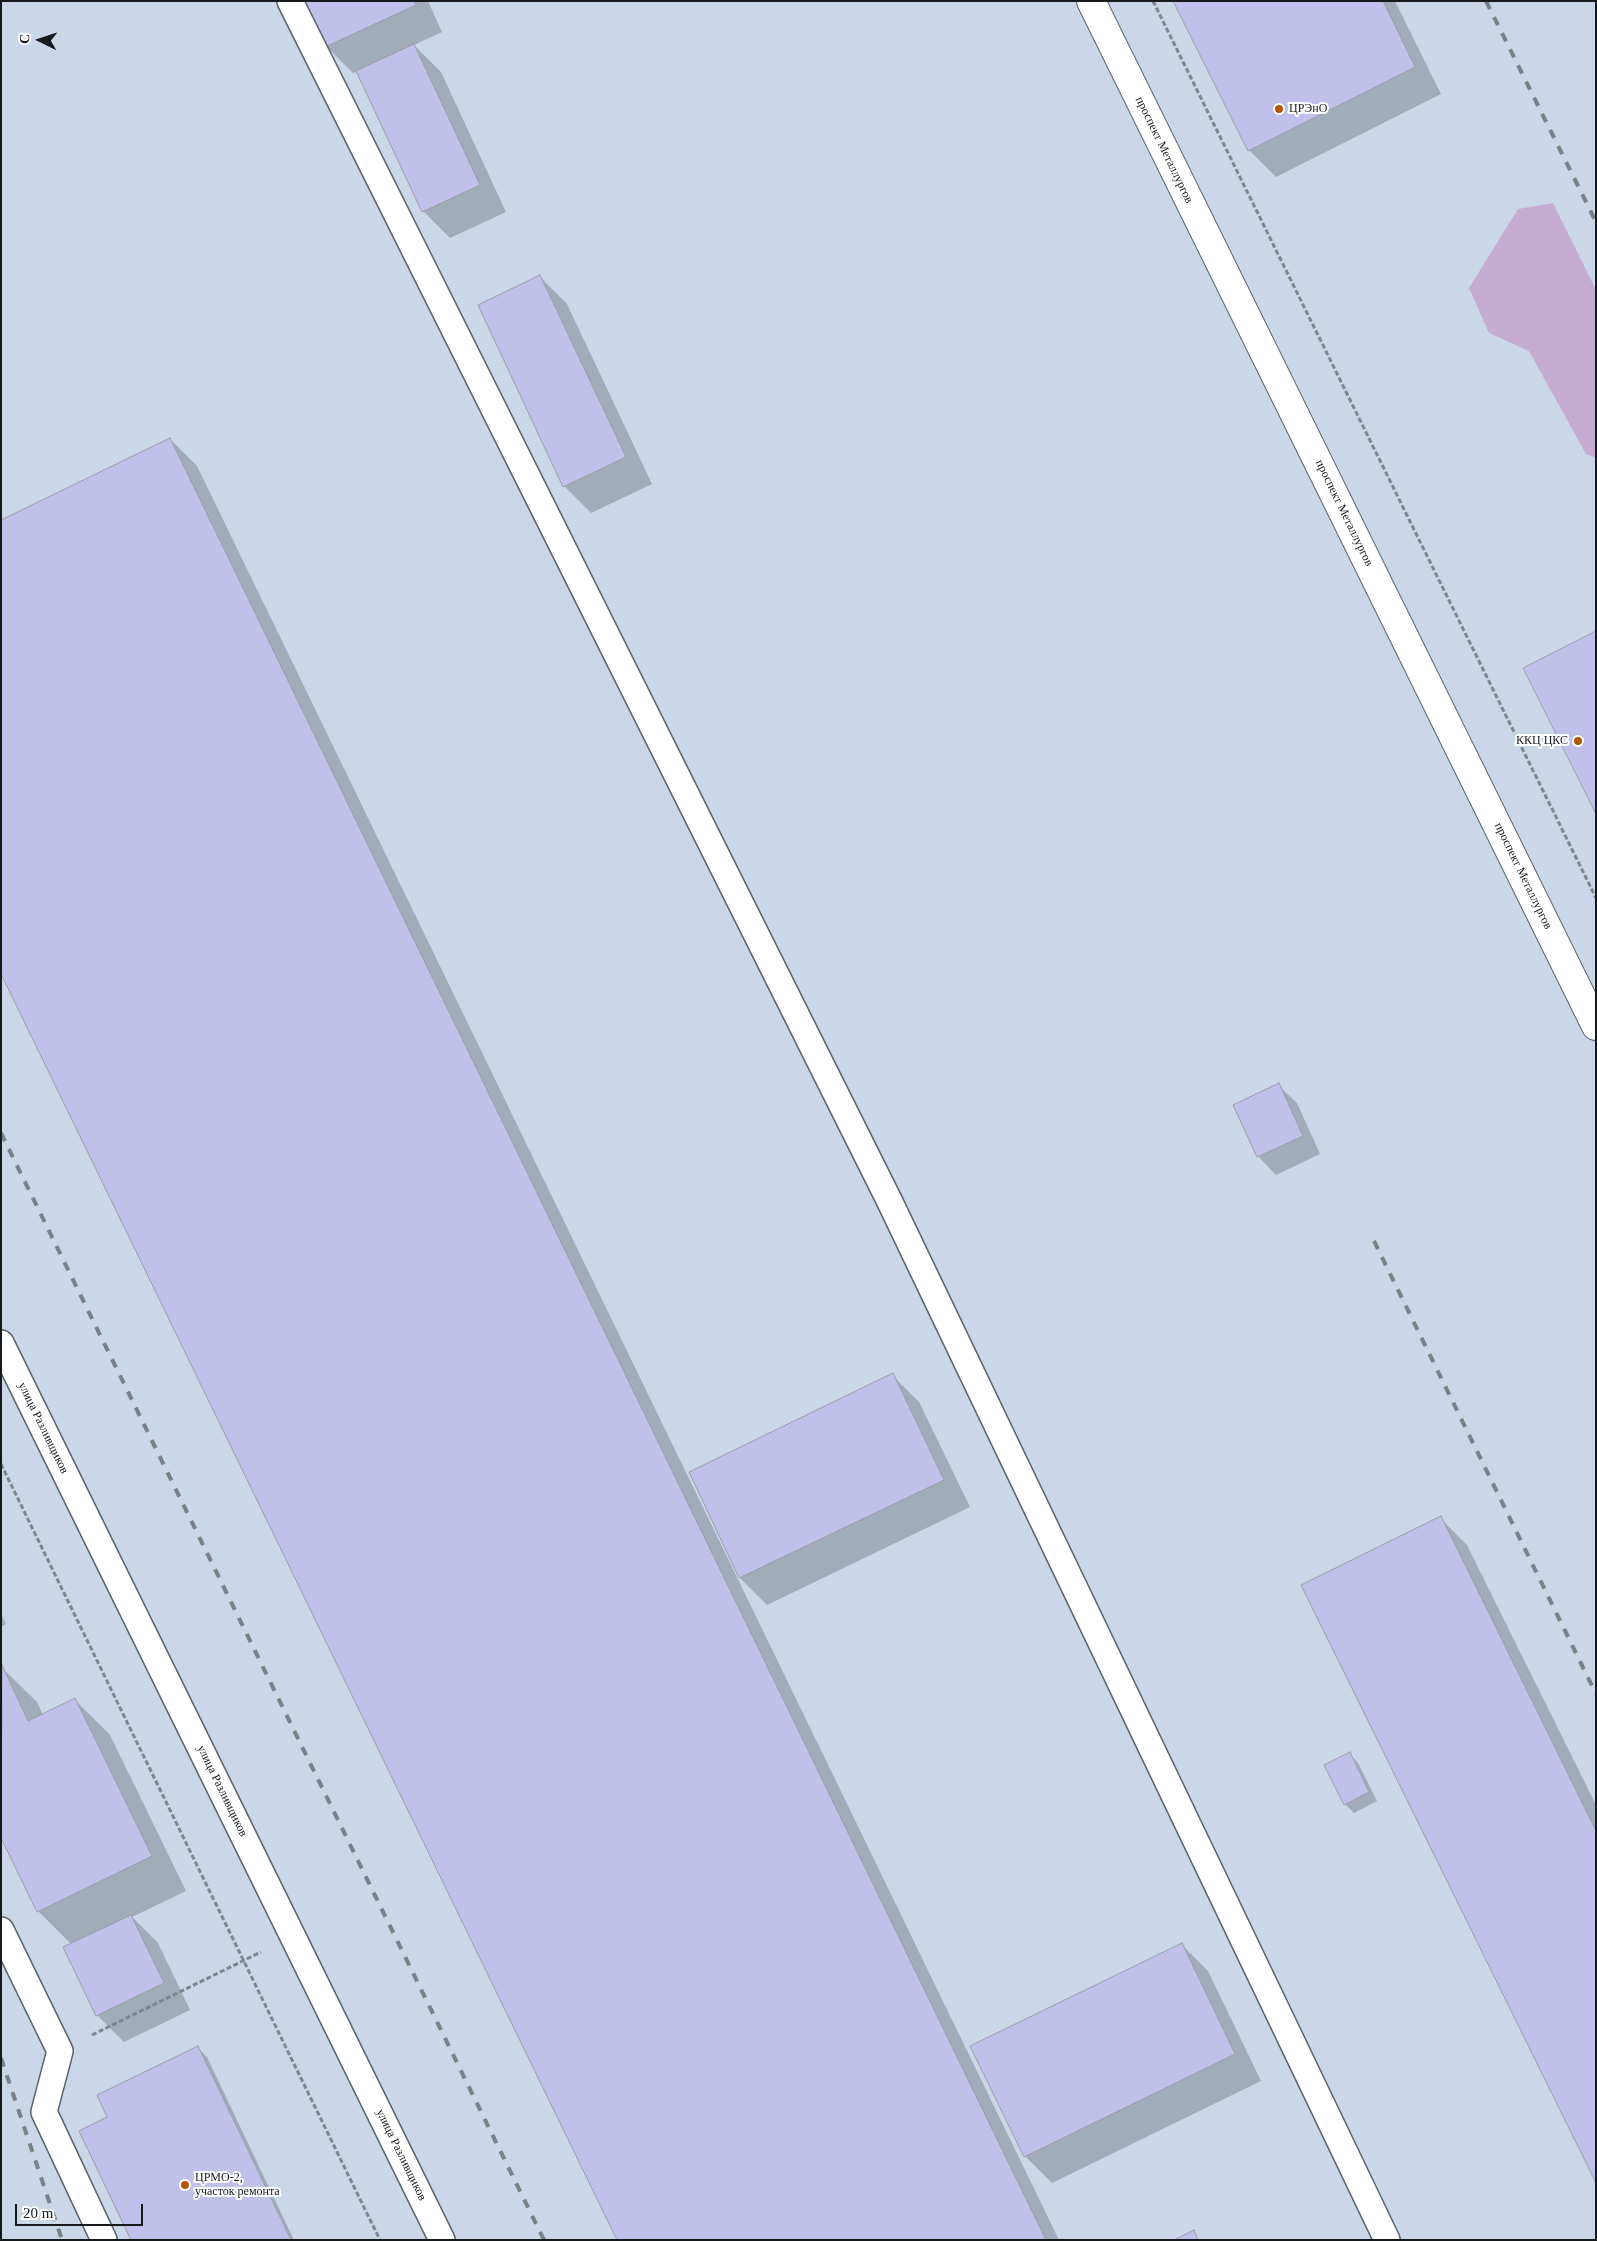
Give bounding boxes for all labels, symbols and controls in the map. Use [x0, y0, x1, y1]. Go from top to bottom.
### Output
north arrow [15, 15, 65, 65]
text: С [17, 33, 32, 44]
street label: проспект Металлургов [1132, 94, 1196, 206]
place label: ЦРЭнО [1289, 102, 1327, 116]
marker: ЦРЭнО [1273, 103, 1285, 115]
street label: проспект Металлургов [1312, 457, 1376, 569]
place label: ККЦ ЦКС [1516, 734, 1568, 748]
marker: ККЦ ЦКС [1572, 735, 1584, 747]
street label: проспект Металлургов [1491, 820, 1555, 932]
street label: улица Разливщиков [15, 1380, 71, 1476]
street label: улица Разливщиков [194, 1743, 250, 1839]
street label: улица Разливщиков [373, 2107, 429, 2203]
place label: ЦРМО-2, участок ремонта [195, 2171, 280, 2199]
marker: ЦРМО-2, участок ремонта [179, 2179, 191, 2191]
scale bar [18, 2194, 145, 2226]
text: 20 m [23, 2205, 53, 2221]

